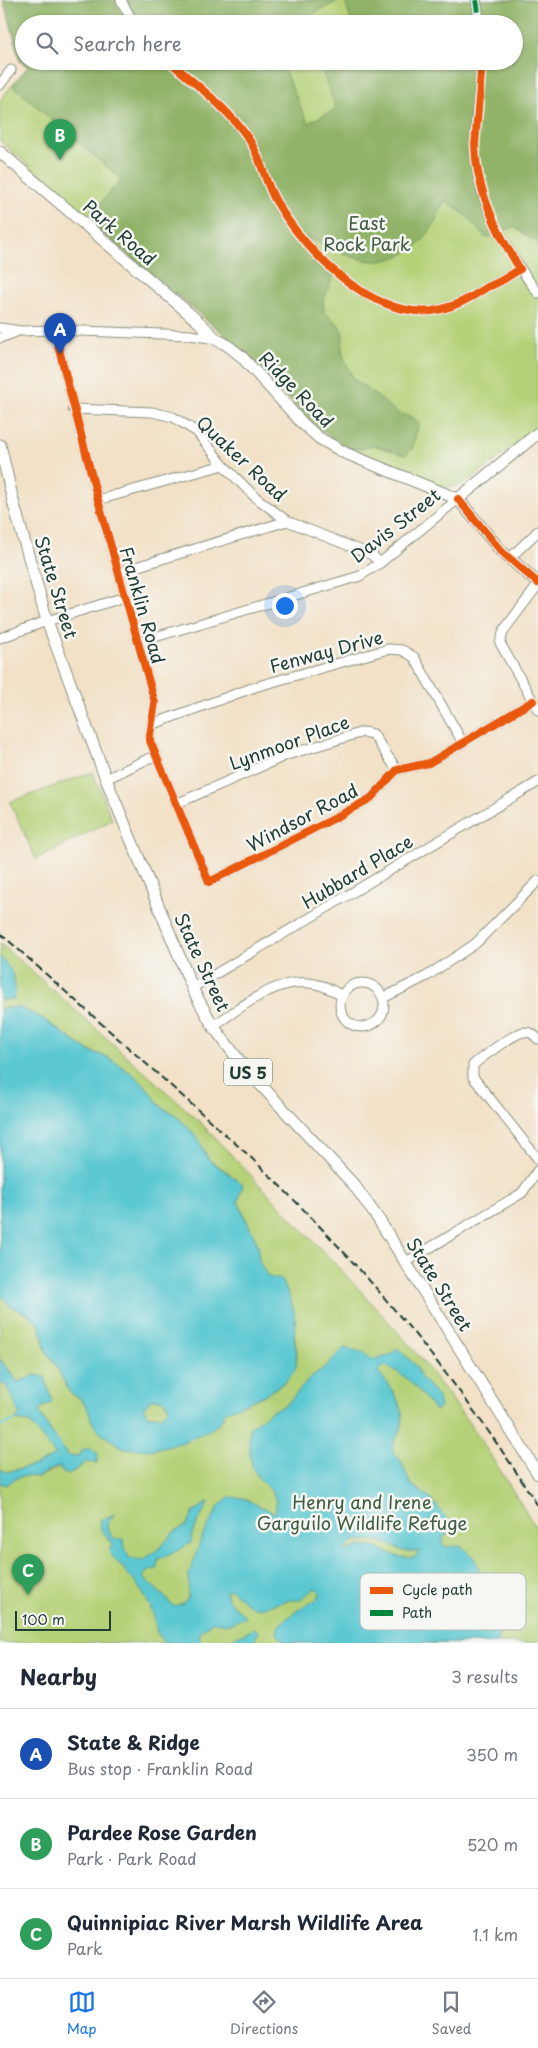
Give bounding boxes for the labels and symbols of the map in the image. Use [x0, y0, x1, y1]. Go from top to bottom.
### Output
pin: B [44, 119, 76, 160]
street label: Park Road [77, 193, 163, 271]
park label: East Rock Park [323, 209, 411, 257]
pin: A [44, 313, 76, 354]
street label: Ridge Road [254, 345, 340, 433]
street label: Quaker Road [191, 409, 293, 507]
street label: Davis Street [344, 481, 446, 569]
street label: State Street [29, 532, 85, 642]
street label: Franklin Road [113, 543, 173, 667]
your location [272, 593, 298, 619]
street label: Fenway Drive [266, 623, 386, 679]
street label: Lynmoor Place [225, 708, 353, 776]
street label: Windsor Road [241, 776, 363, 858]
street label: Hubbard Place [296, 827, 418, 915]
street label: State Street [168, 908, 238, 1016]
road number: US 5 [224, 1058, 272, 1086]
street label: State Street [400, 1232, 480, 1336]
park label: Henry and Irene Garguilo Wildlife Refuge [257, 1488, 467, 1536]
pin: C [12, 1554, 44, 1595]
legend [360, 1573, 526, 1630]
text: Cycle path [402, 1579, 473, 1600]
text: Path [402, 1602, 432, 1623]
scale bar [15, 1608, 111, 1631]

